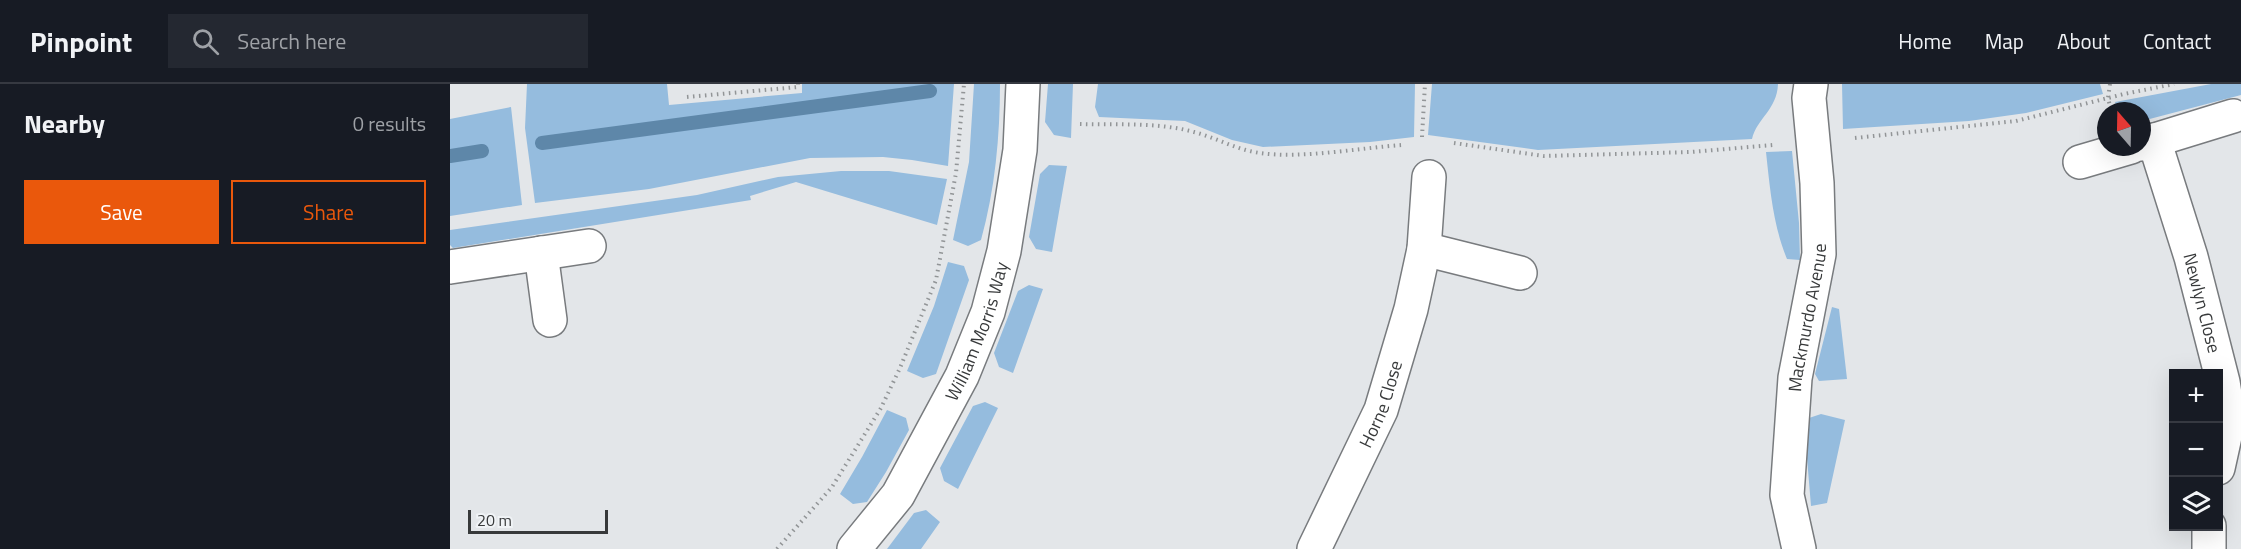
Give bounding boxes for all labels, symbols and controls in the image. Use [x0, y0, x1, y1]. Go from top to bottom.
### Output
search box [168, 14, 588, 68]
text: Pinpoint [30, 20, 132, 63]
text: Search here [237, 24, 346, 58]
icon: search [189, 25, 222, 58]
text: Home [1898, 25, 1952, 57]
text: Map [1985, 25, 2024, 57]
text: About [2057, 25, 2110, 57]
text: Contact [2143, 25, 2211, 57]
north arrow [2097, 102, 2151, 156]
text: Nearby [24, 104, 105, 143]
text: 0 results [353, 108, 426, 139]
button: Save [24, 180, 219, 244]
button: Share [231, 180, 426, 244]
street label: Mackmurdo Avenue [1781, 243, 1833, 393]
street label: Newlyn Close [2177, 250, 2228, 356]
street label: William Morris Way [938, 258, 1014, 405]
street label: Horne Close [1351, 357, 1409, 452]
map controls [2169, 369, 2223, 531]
button: + [2169, 369, 2223, 423]
button: − [2169, 423, 2223, 477]
button: layers [2169, 477, 2223, 531]
scale bar [468, 507, 608, 534]
text: 20 m [477, 508, 512, 532]

